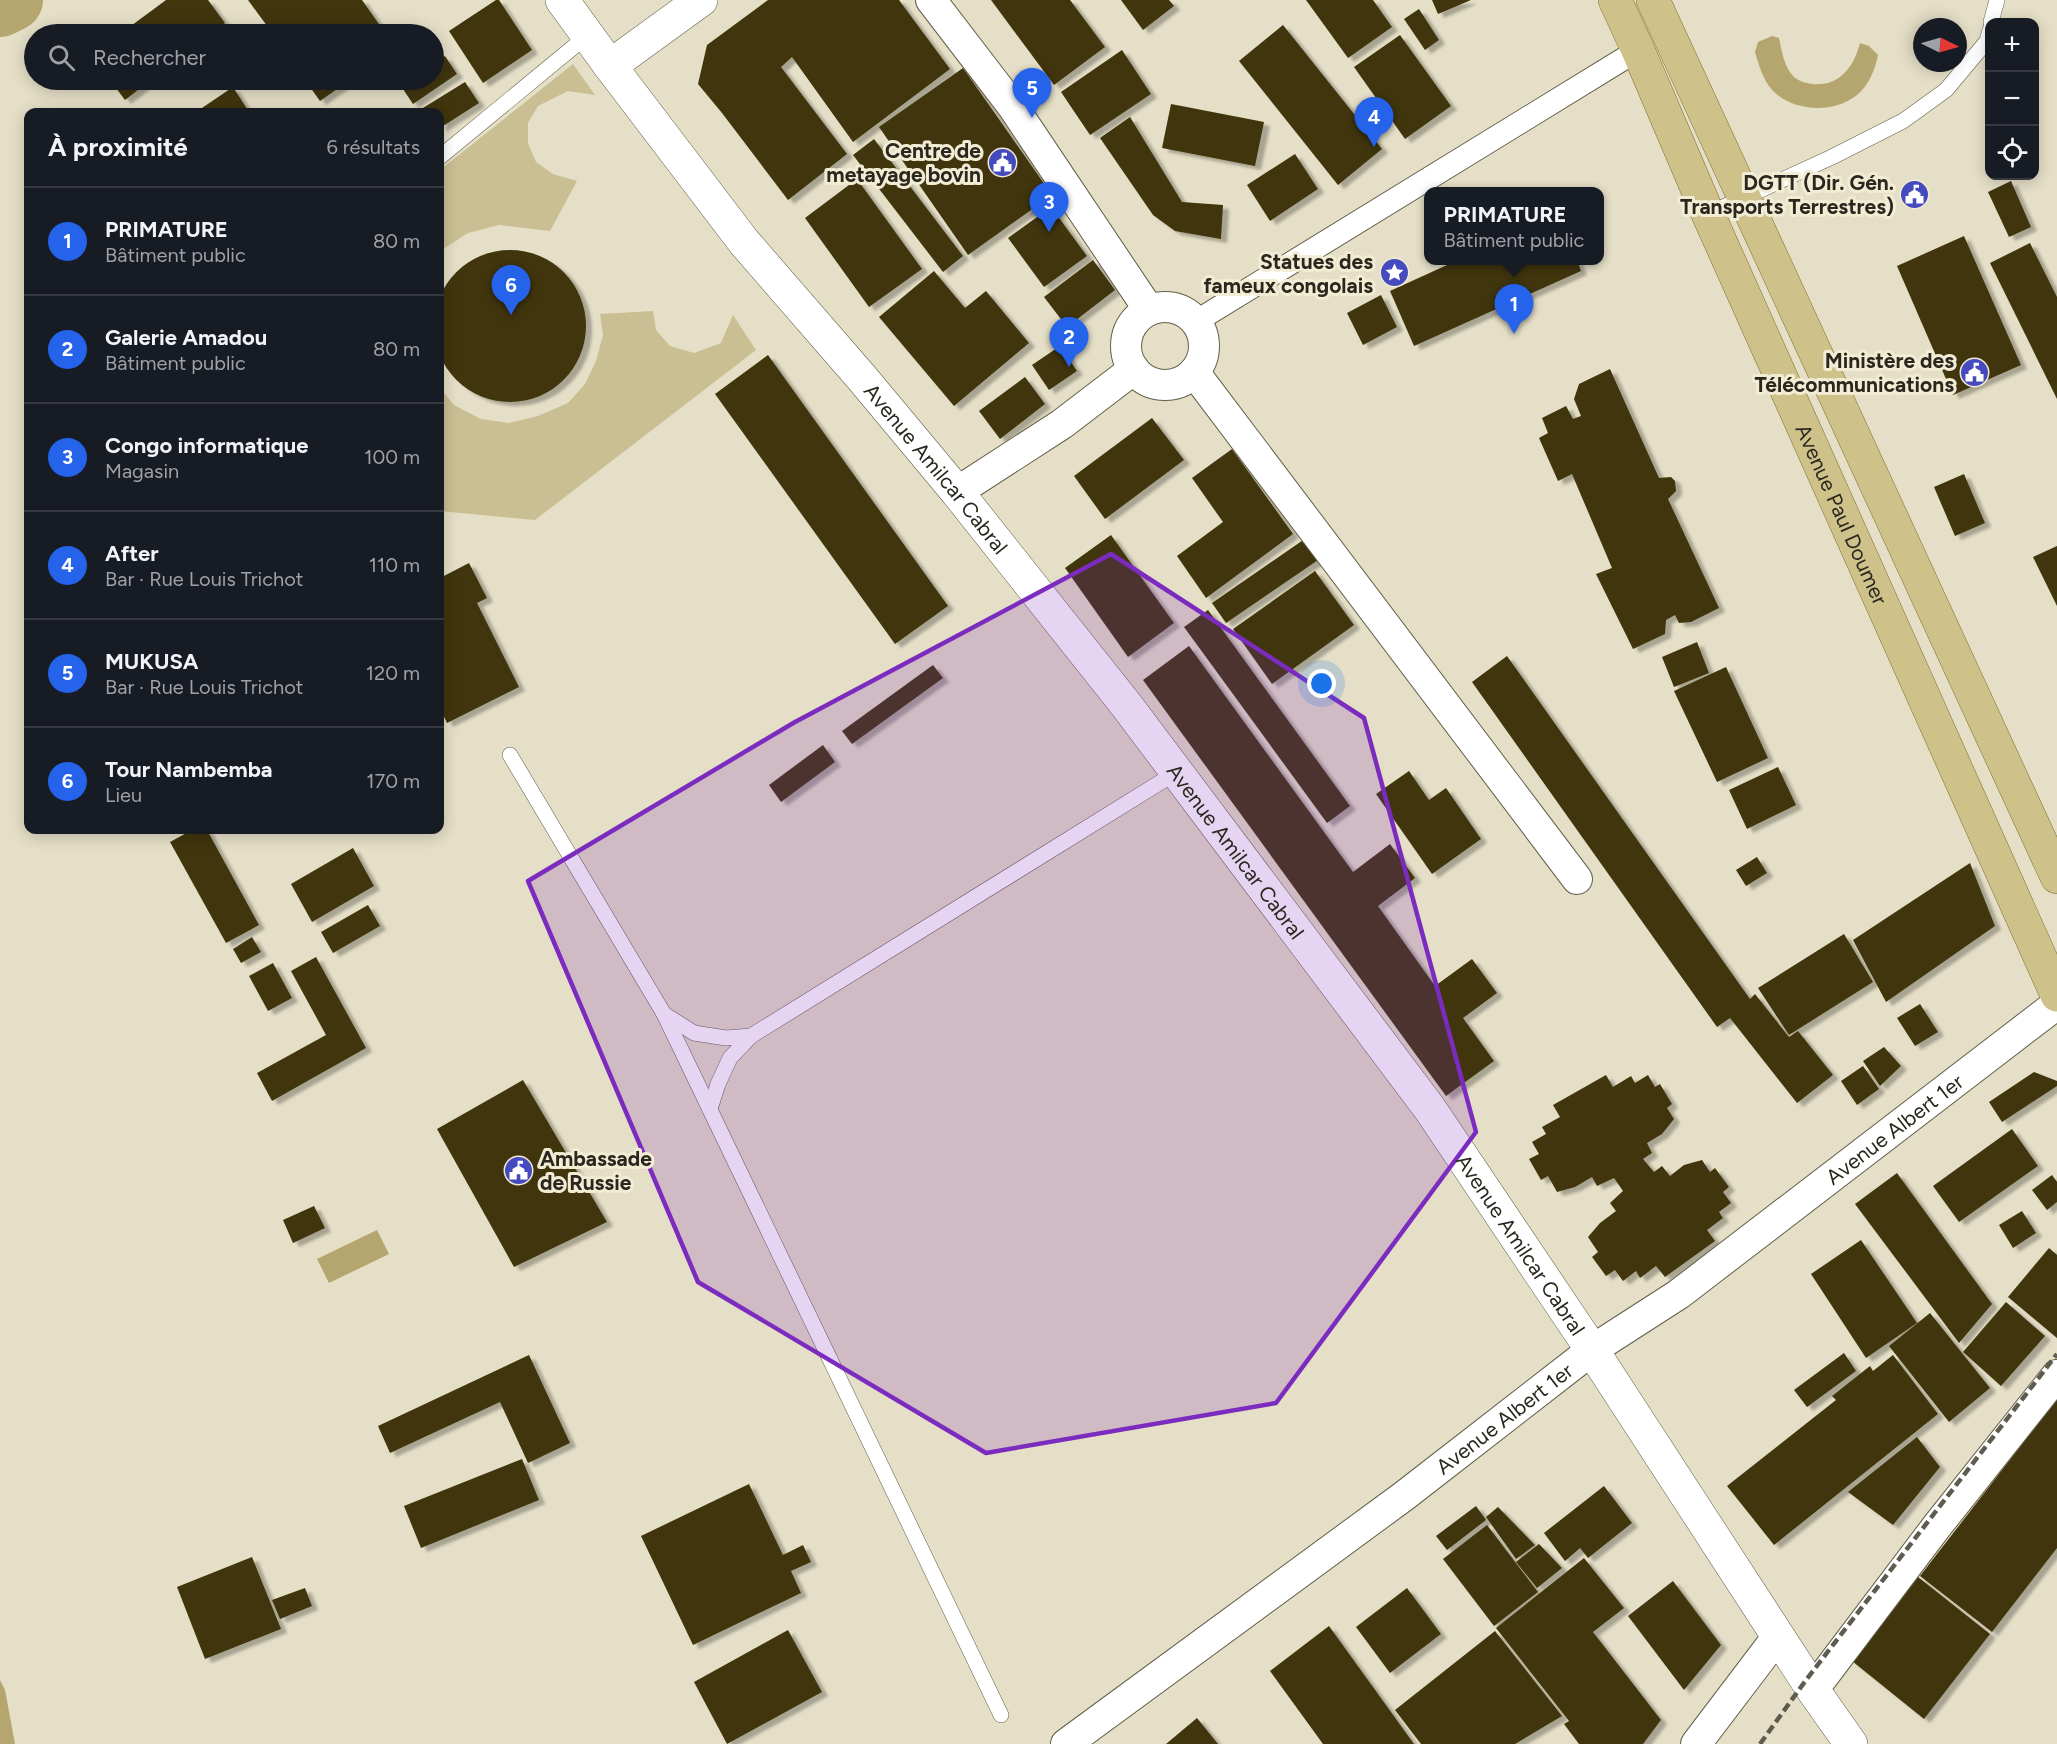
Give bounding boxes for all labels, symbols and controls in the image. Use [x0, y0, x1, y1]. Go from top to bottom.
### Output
north arrow [1913, 18, 1967, 72]
map controls [1985, 18, 2039, 180]
button: + [1985, 18, 2039, 72]
search box [24, 24, 444, 90]
icon: search [45, 41, 78, 74]
text: Rechercher [93, 44, 206, 71]
pin: 5 [1012, 68, 1052, 118]
button: − [1985, 72, 2039, 126]
pin: 4 [1354, 98, 1394, 147]
button: locate [1985, 126, 2039, 180]
text: À proximité [48, 131, 188, 163]
text: 6 résultats [327, 135, 420, 159]
place label: Centre de metayage bovin [826, 138, 981, 187]
public building icon: Centre de metayage bovin [986, 146, 1018, 178]
place label: DGTT (Dir. Gén. Transports Terrestres) [1680, 170, 1894, 219]
public building icon: DGTT (Dir. Gén. Transports Terrestres) [1899, 178, 1931, 210]
pin: 3 [1030, 182, 1068, 232]
popup [1424, 187, 1604, 265]
text: PRIMATURE [1444, 201, 1566, 228]
text: PRIMATURE [105, 216, 228, 243]
text: Bâtiment public [1444, 228, 1584, 252]
text: 1 [63, 229, 72, 253]
text: 80 m [373, 229, 420, 253]
text: Bâtiment public [105, 243, 246, 267]
place label: Statues des fameux congolais [1204, 249, 1373, 298]
place icon: Statues des fameux congolais [1378, 257, 1410, 289]
pin: 6 [492, 266, 530, 315]
pin: 1 [1494, 284, 1534, 334]
pin: 2 [1050, 318, 1088, 367]
text: Galerie Amadou [105, 324, 267, 351]
text: 2 [62, 337, 73, 361]
text: 80 m [373, 337, 420, 361]
place label: Ministère des Télécommunications [1754, 348, 1954, 397]
text: Bâtiment public [105, 351, 246, 375]
public building icon: Ministère des Télécommunications [1959, 356, 1991, 388]
street label: Avenue Amilcar Cabral [859, 378, 1014, 559]
street label: Avenue Paul Doumer [1791, 420, 1893, 608]
text: Congo informatique [105, 432, 308, 459]
text: 3 [62, 445, 73, 469]
text: 100 m [364, 445, 420, 469]
text: Magasin [105, 459, 179, 483]
text: After [105, 540, 159, 567]
text: 4 [61, 553, 74, 577]
text: 110 m [369, 553, 420, 577]
text: Bar · Rue Louis Trichot [105, 567, 303, 591]
text: MUKUSA [105, 648, 199, 675]
text: 5 [62, 661, 73, 685]
text: 120 m [366, 661, 420, 685]
your location [1307, 669, 1336, 698]
text: Bar · Rue Louis Trichot [105, 675, 303, 699]
text: Tour Nambemba [105, 756, 273, 783]
street label: Avenue Amilcar Cabral [1162, 758, 1310, 944]
text: 6 [62, 769, 73, 793]
text: 170 m [366, 769, 420, 793]
text: Lieu [105, 783, 142, 807]
street label: Avenue Albert 1er [1821, 1068, 1968, 1189]
place label: Ambassade de Russie [540, 1146, 652, 1195]
street label: Avenue Amilcar Cabral [1451, 1149, 1591, 1340]
public building icon: Ambassade de Russie [503, 1154, 535, 1186]
street label: Avenue Albert 1er [1431, 1357, 1577, 1479]

